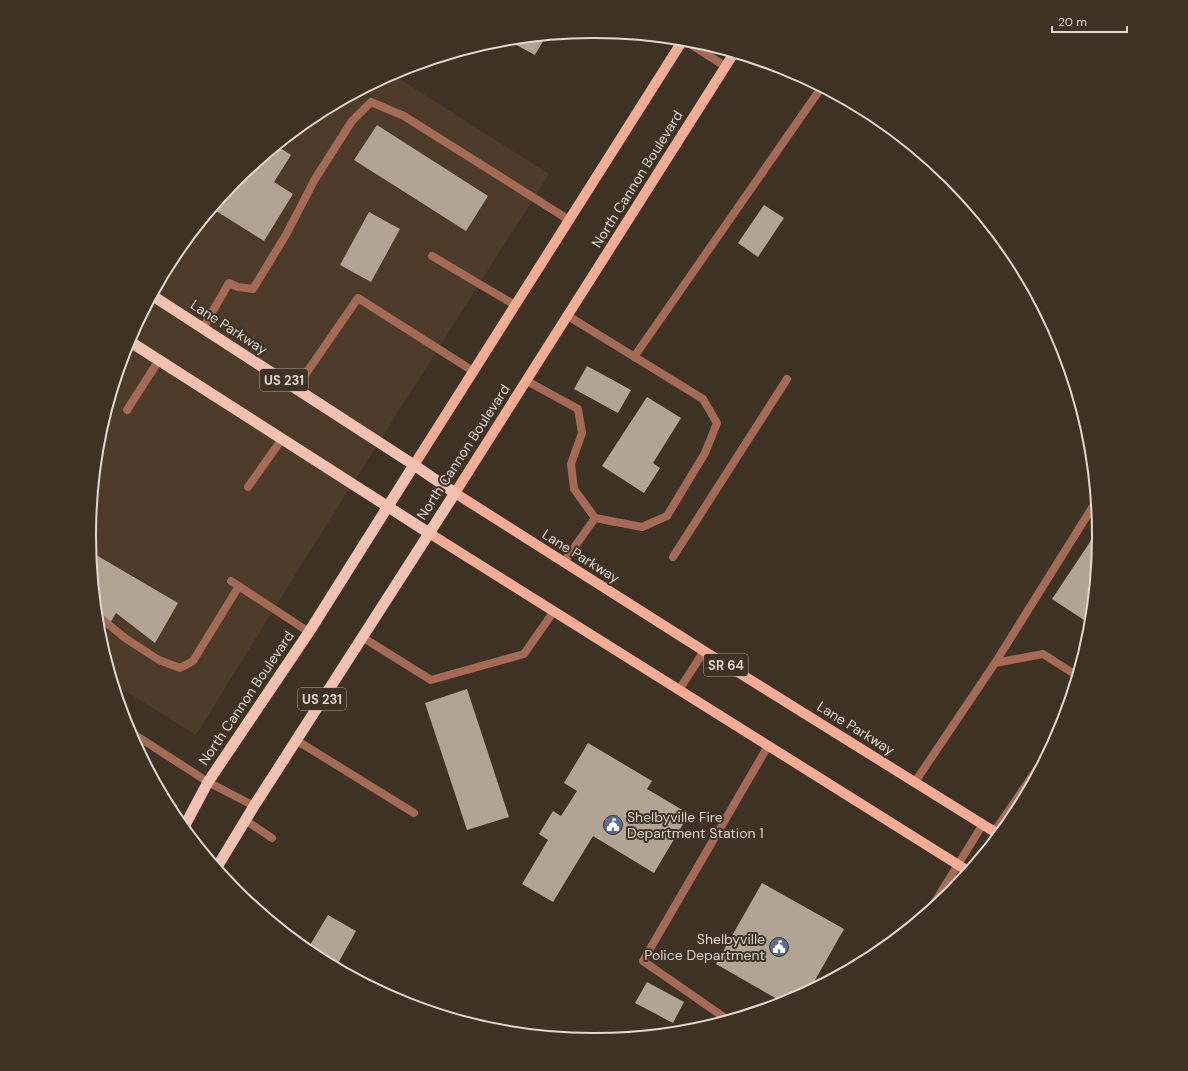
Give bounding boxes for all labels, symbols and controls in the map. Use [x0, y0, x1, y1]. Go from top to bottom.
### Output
scale bar [1052, 8, 1127, 34]
text: 20 m [1058, 14, 1087, 30]
street label: North Cannon Boulevard [587, 107, 687, 251]
street label: Lane Parkway [187, 295, 271, 359]
road number: US 231 [260, 369, 308, 391]
street label: North Cannon Boulevard [412, 381, 514, 523]
street label: Lane Parkway [539, 525, 623, 587]
street label: North Cannon Boulevard [194, 627, 298, 769]
road number: SR 64 [704, 654, 748, 676]
road number: US 231 [298, 688, 346, 710]
street label: Lane Parkway [814, 697, 898, 759]
place label: Shelbyville Fire Department Station 1 [627, 808, 764, 842]
public building icon: Shelbyville Fire Department Station 1 [602, 814, 624, 836]
place label: Shelbyville Police Department [644, 930, 765, 964]
public building icon: Shelbyville Police Department [768, 936, 790, 958]

